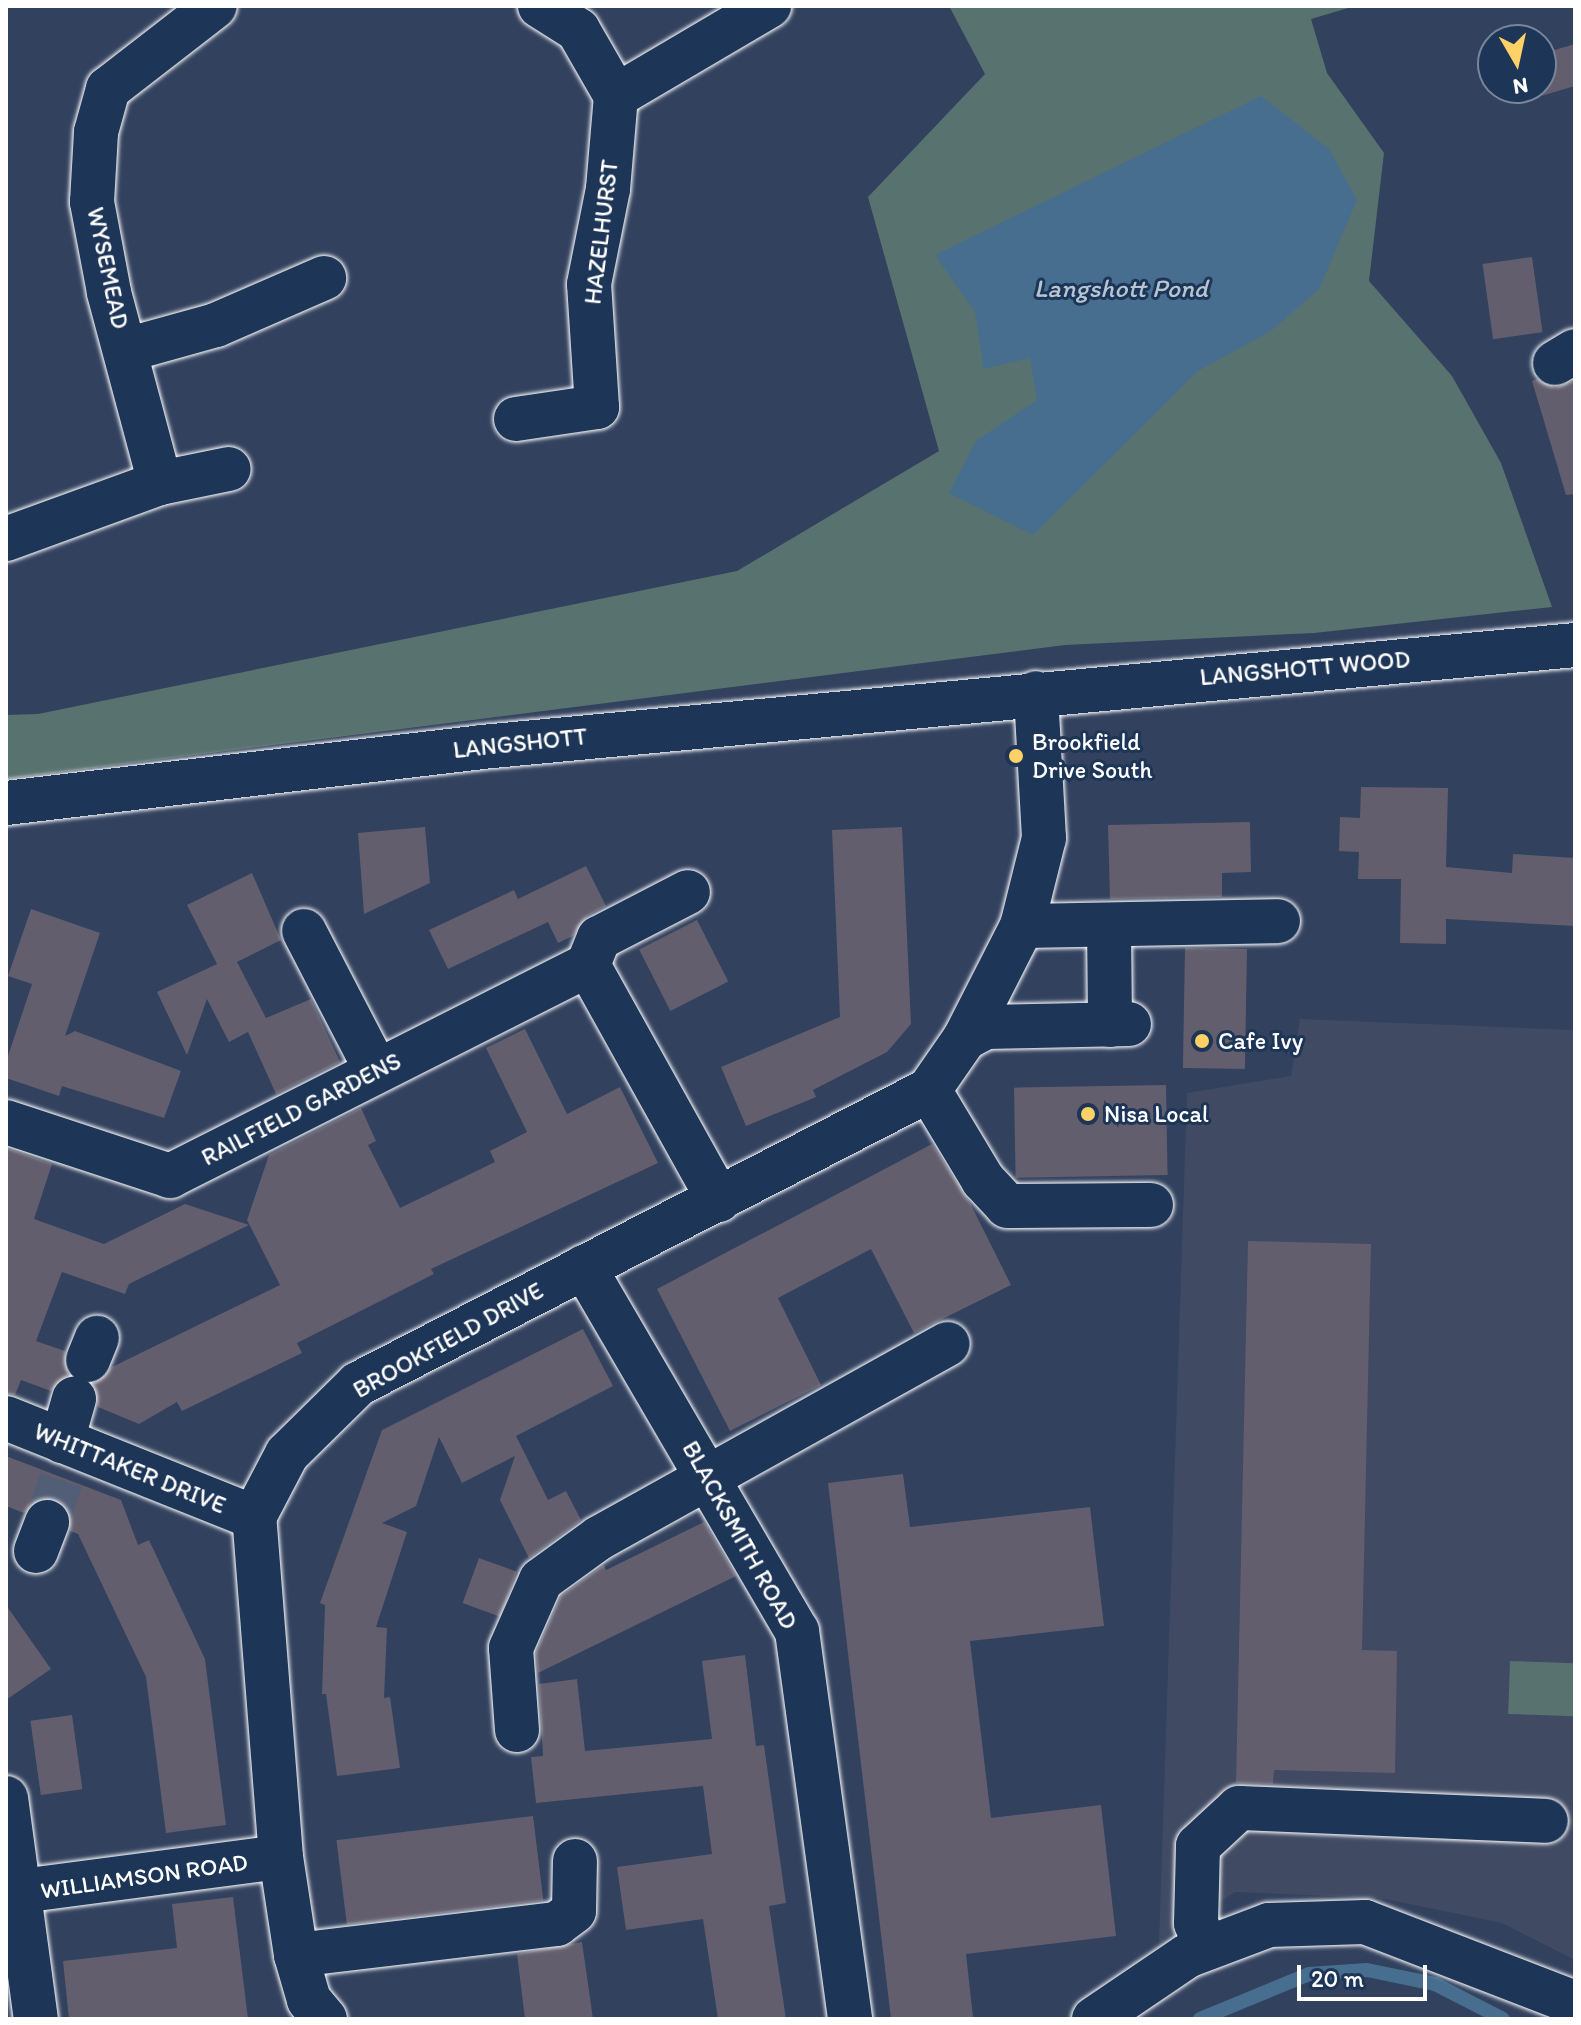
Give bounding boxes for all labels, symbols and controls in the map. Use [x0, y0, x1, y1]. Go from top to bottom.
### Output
north arrow [1477, 24, 1557, 104]
text: N [1511, 72, 1530, 101]
street label: HAZELHURST [578, 158, 624, 306]
street label: WYSEMEAD [81, 204, 135, 332]
water label: Langshott Pond [1034, 273, 1208, 305]
street label: LANGSHOTT WOOD [1199, 644, 1411, 692]
street label: LANGSHOTT [452, 722, 588, 764]
place label: Brookfield Drive South [1032, 728, 1152, 784]
marker: Brookfield Drive South [1007, 747, 1025, 765]
place label: Cafe Ivy [1218, 1027, 1303, 1055]
marker: Cafe Ivy [1193, 1032, 1211, 1050]
street label: RAILFIELD GARDENS [196, 1046, 406, 1172]
place label: Nisa Local [1104, 1100, 1208, 1128]
marker: Nisa Local [1079, 1105, 1097, 1123]
street label: BROOKFIELD DRIVE [347, 1275, 549, 1405]
street label: WHITTAKER DRIVE [30, 1416, 230, 1520]
street label: BLACKSMITH ROAD [676, 1436, 804, 1634]
street label: WILLIAMSON ROAD [38, 1847, 250, 1905]
scale bar [1301, 1949, 1431, 1999]
text: 20 m [1311, 1964, 1364, 1993]

